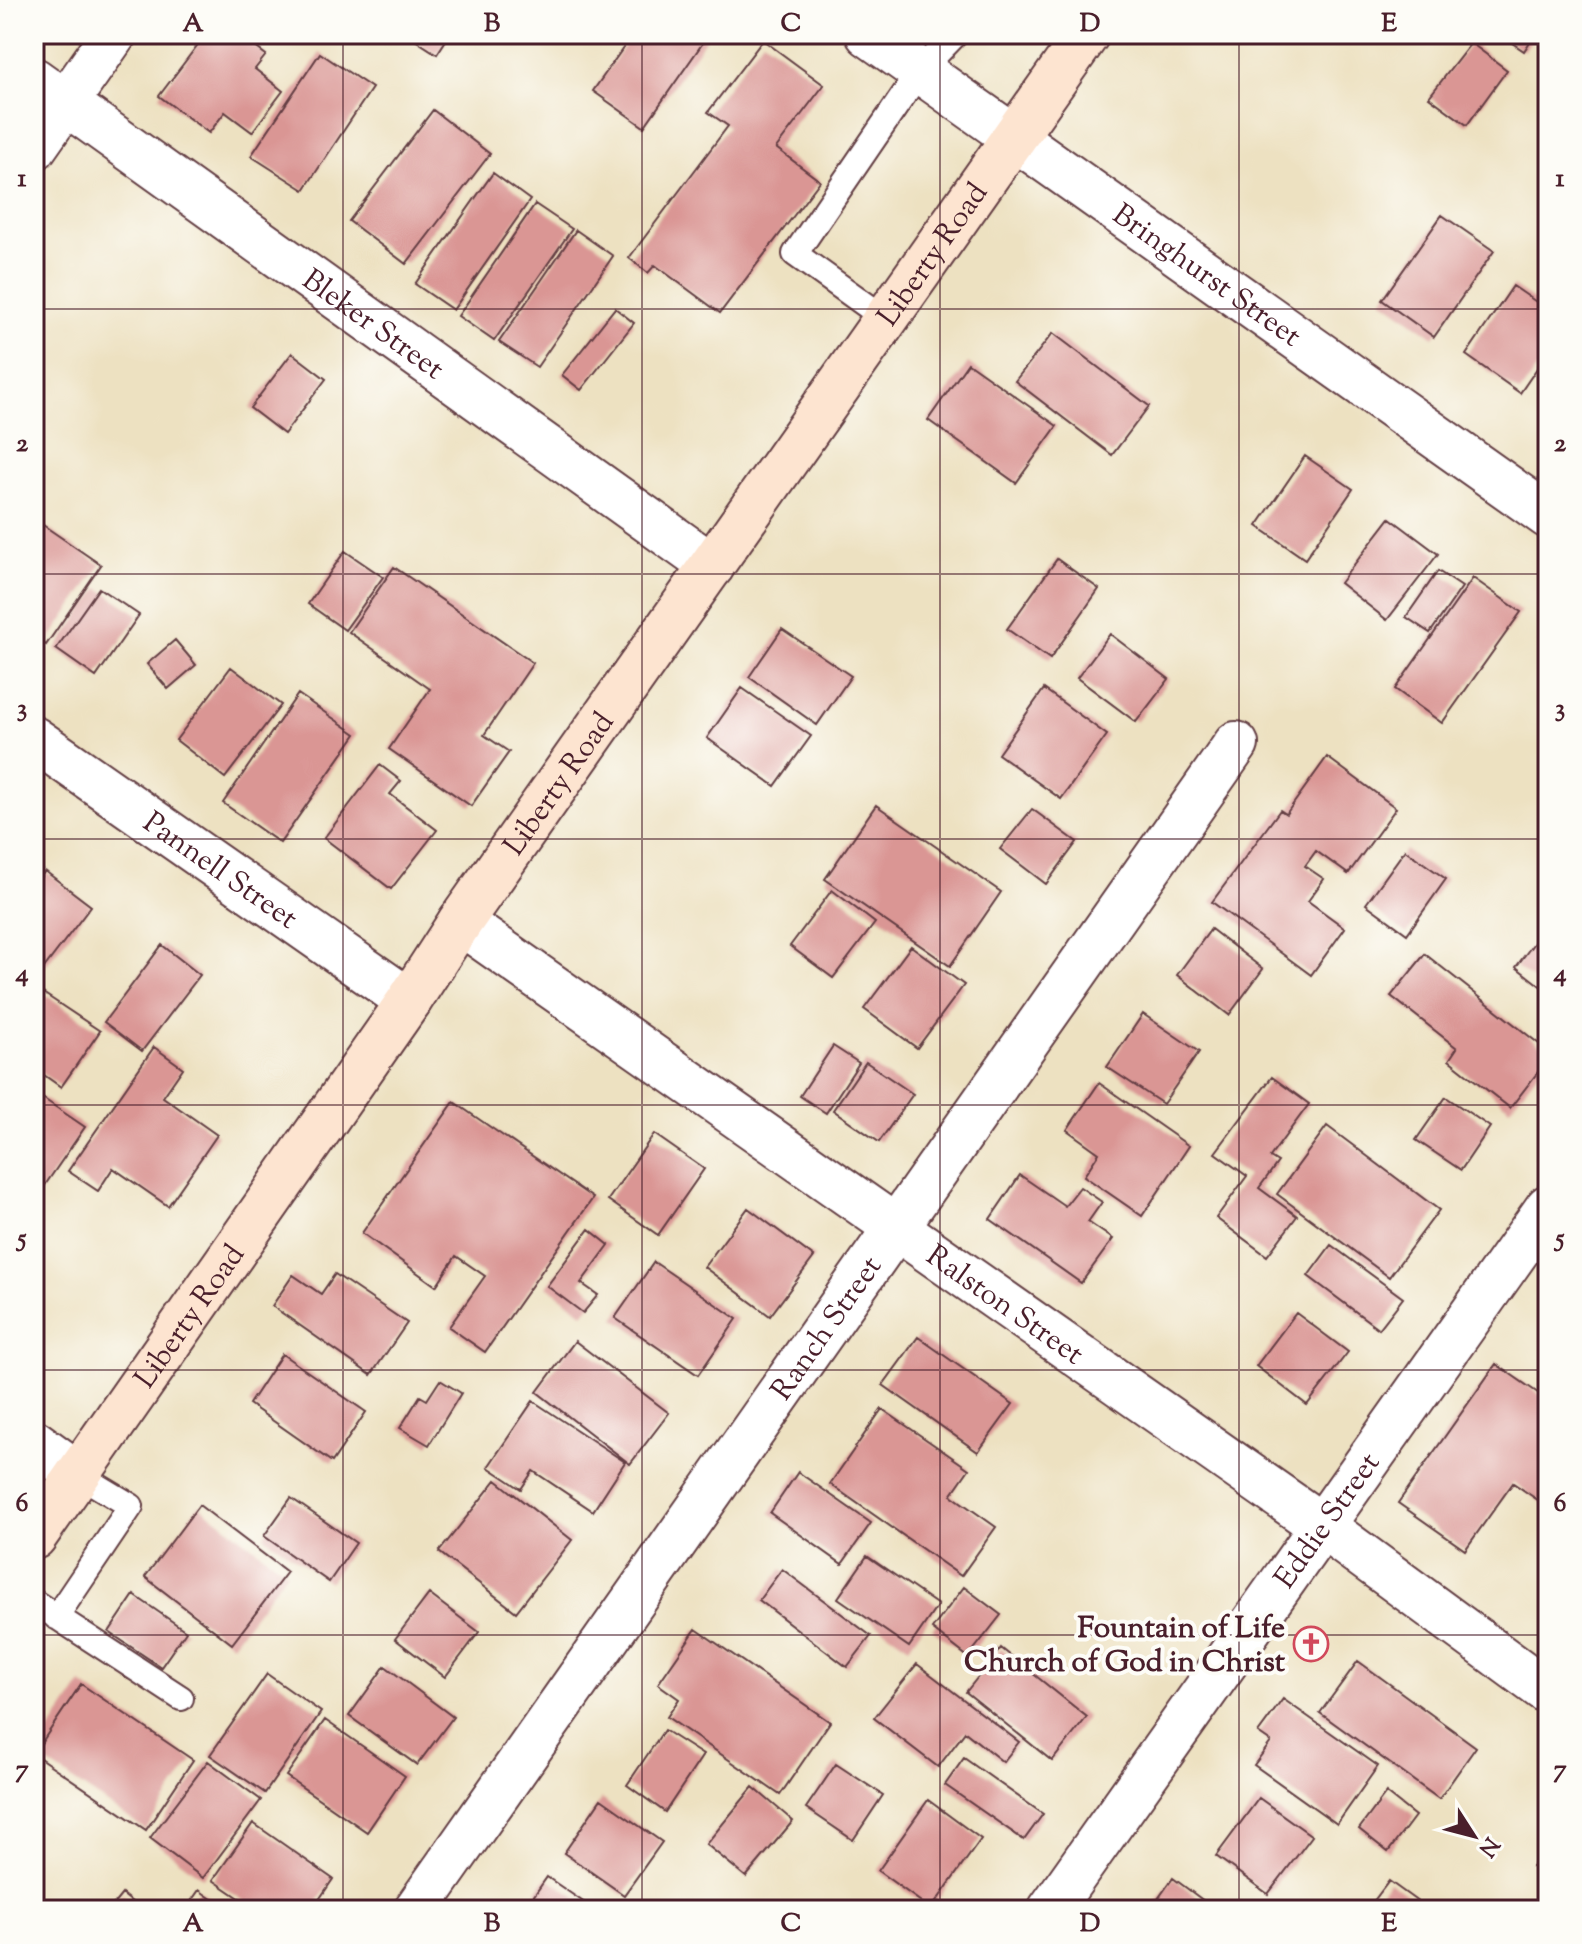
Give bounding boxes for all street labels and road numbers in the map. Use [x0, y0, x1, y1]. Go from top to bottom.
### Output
street label: Liberty Road [868, 175, 1000, 336]
street label: Bringhurst Street [1103, 195, 1309, 358]
street label: Bleker Street [292, 260, 452, 391]
street label: Liberty Road [494, 704, 626, 865]
street label: Pannell Street [133, 802, 306, 941]
street label: Liberty Road [125, 1236, 256, 1398]
street label: Ralston Street [916, 1236, 1092, 1377]
street label: Ranch Street [762, 1248, 893, 1410]
street label: Eddie Street [1265, 1445, 1392, 1598]

